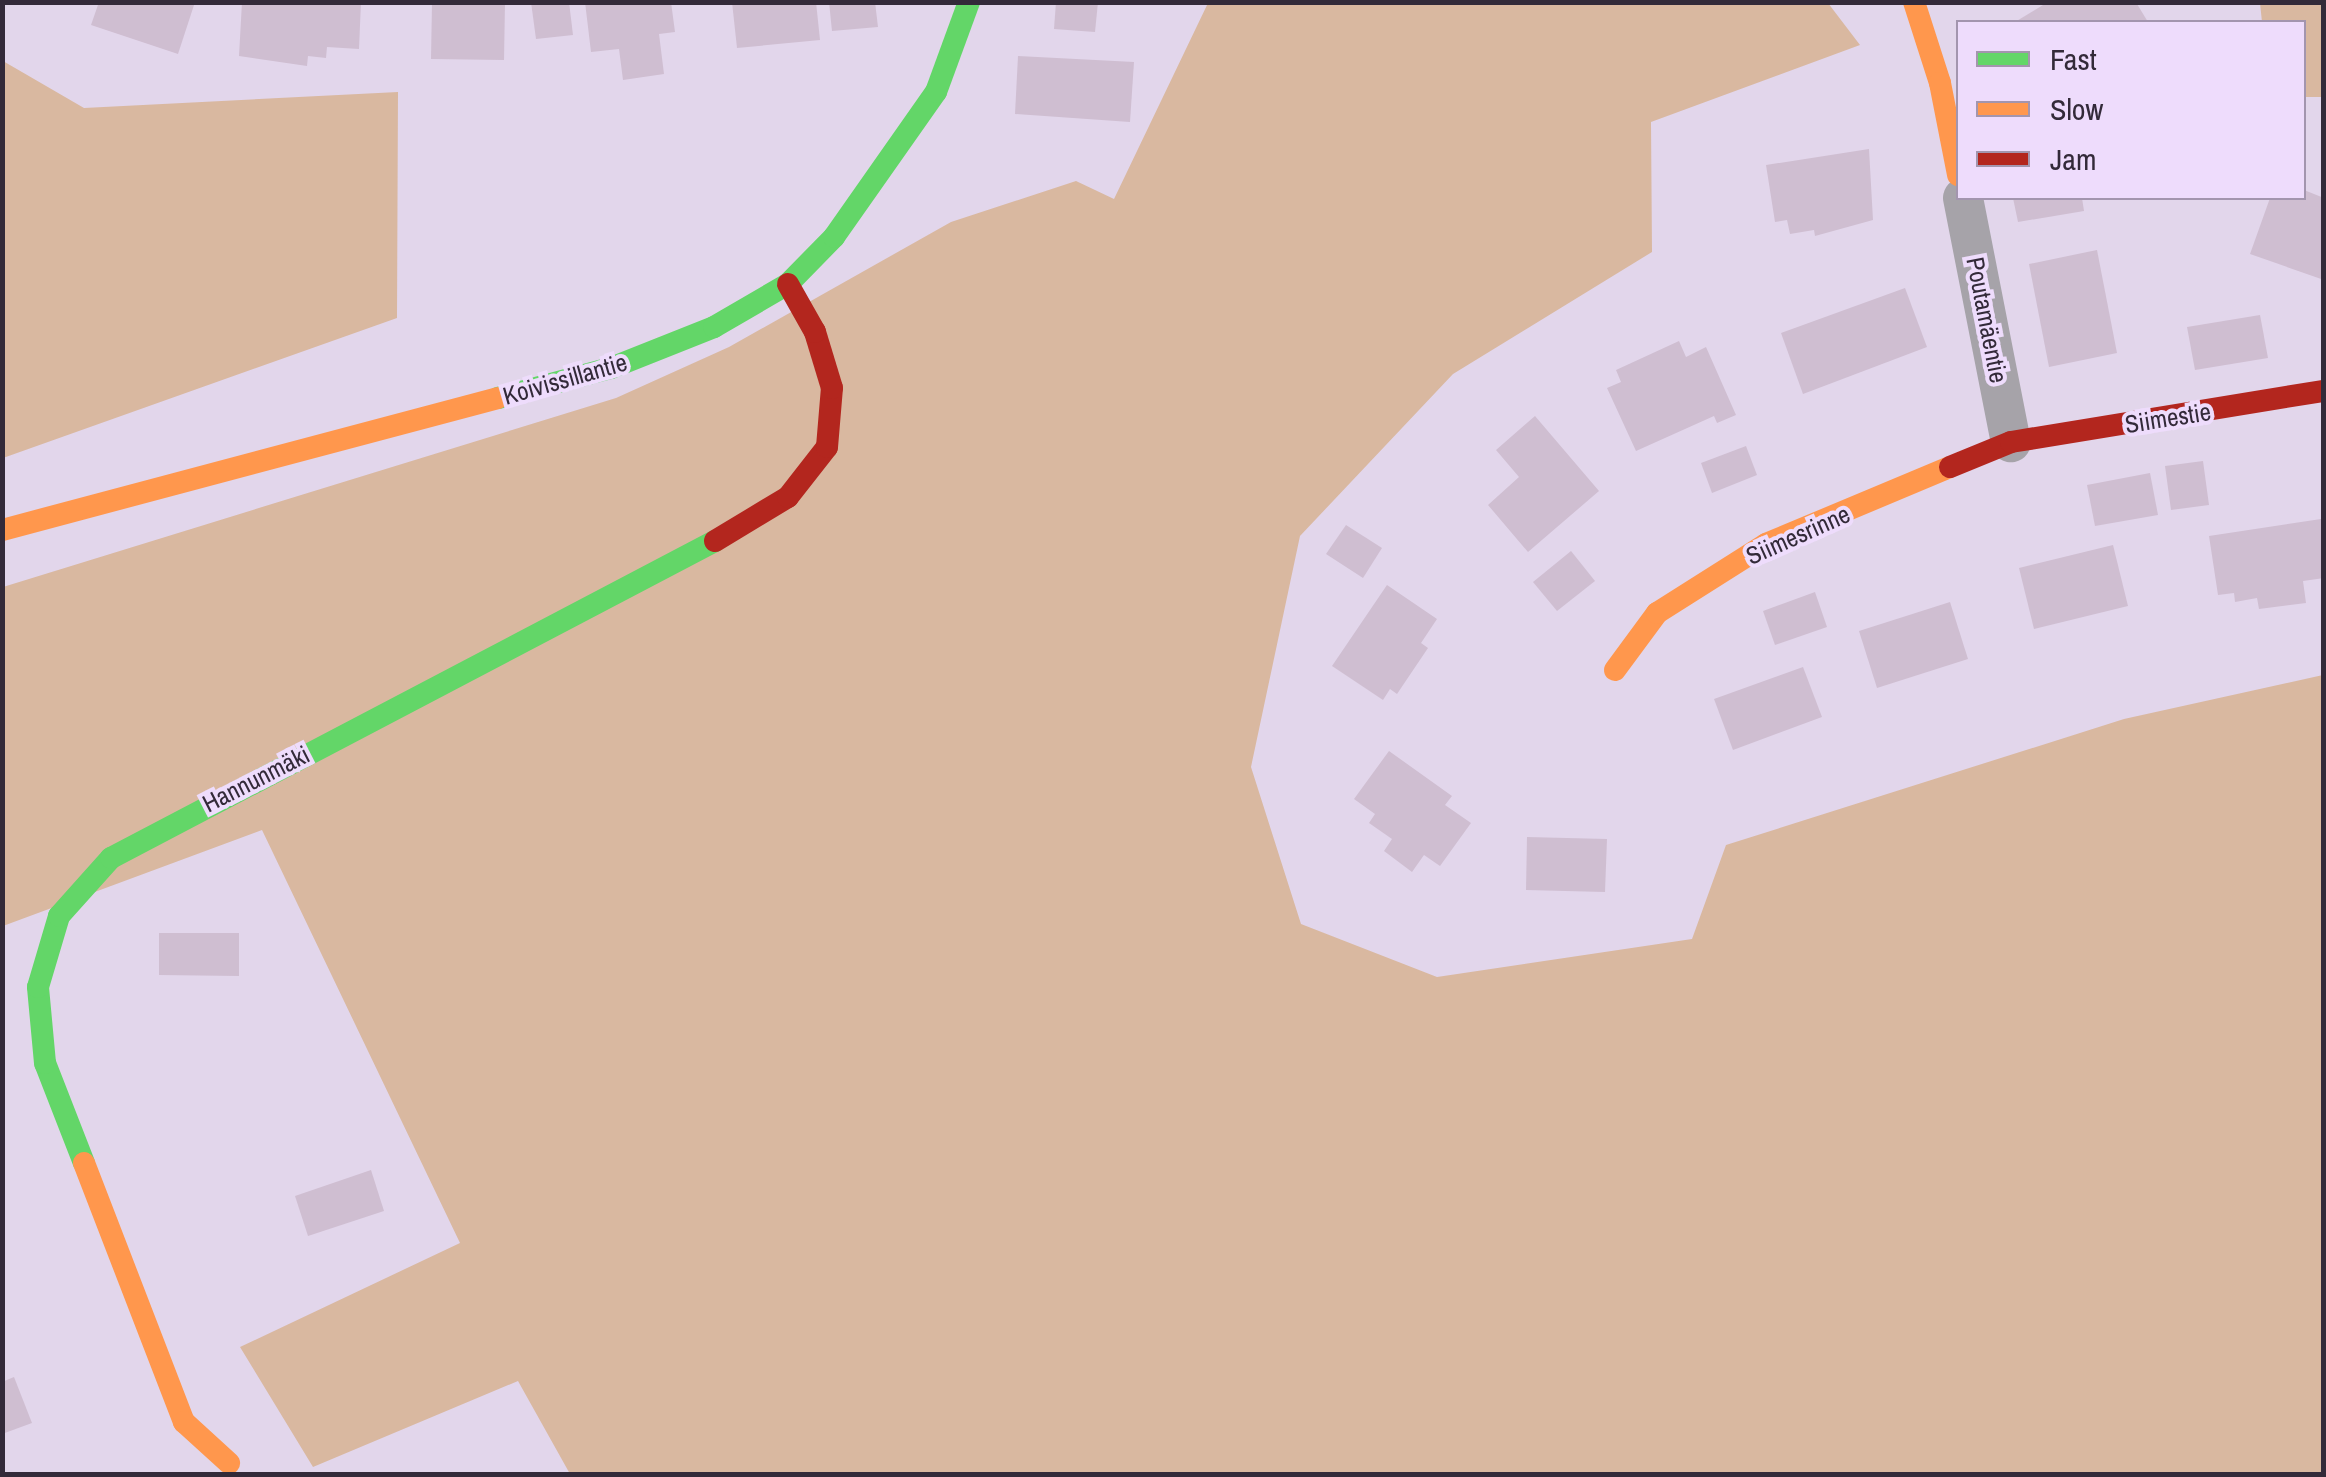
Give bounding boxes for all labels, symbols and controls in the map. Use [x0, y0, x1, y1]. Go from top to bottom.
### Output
legend [1956, 20, 2306, 200]
text: Fast [2050, 39, 2097, 79]
text: Slow [2050, 89, 2103, 129]
text: Jam [2050, 139, 2096, 179]
street label: Poutamäentie [1960, 254, 2014, 386]
street label: Koivissillantie [500, 347, 630, 411]
street label: Siimestie [2123, 396, 2213, 440]
street label: Siimesrinne [1741, 499, 1855, 571]
street label: Hannunmäki [197, 739, 315, 819]

